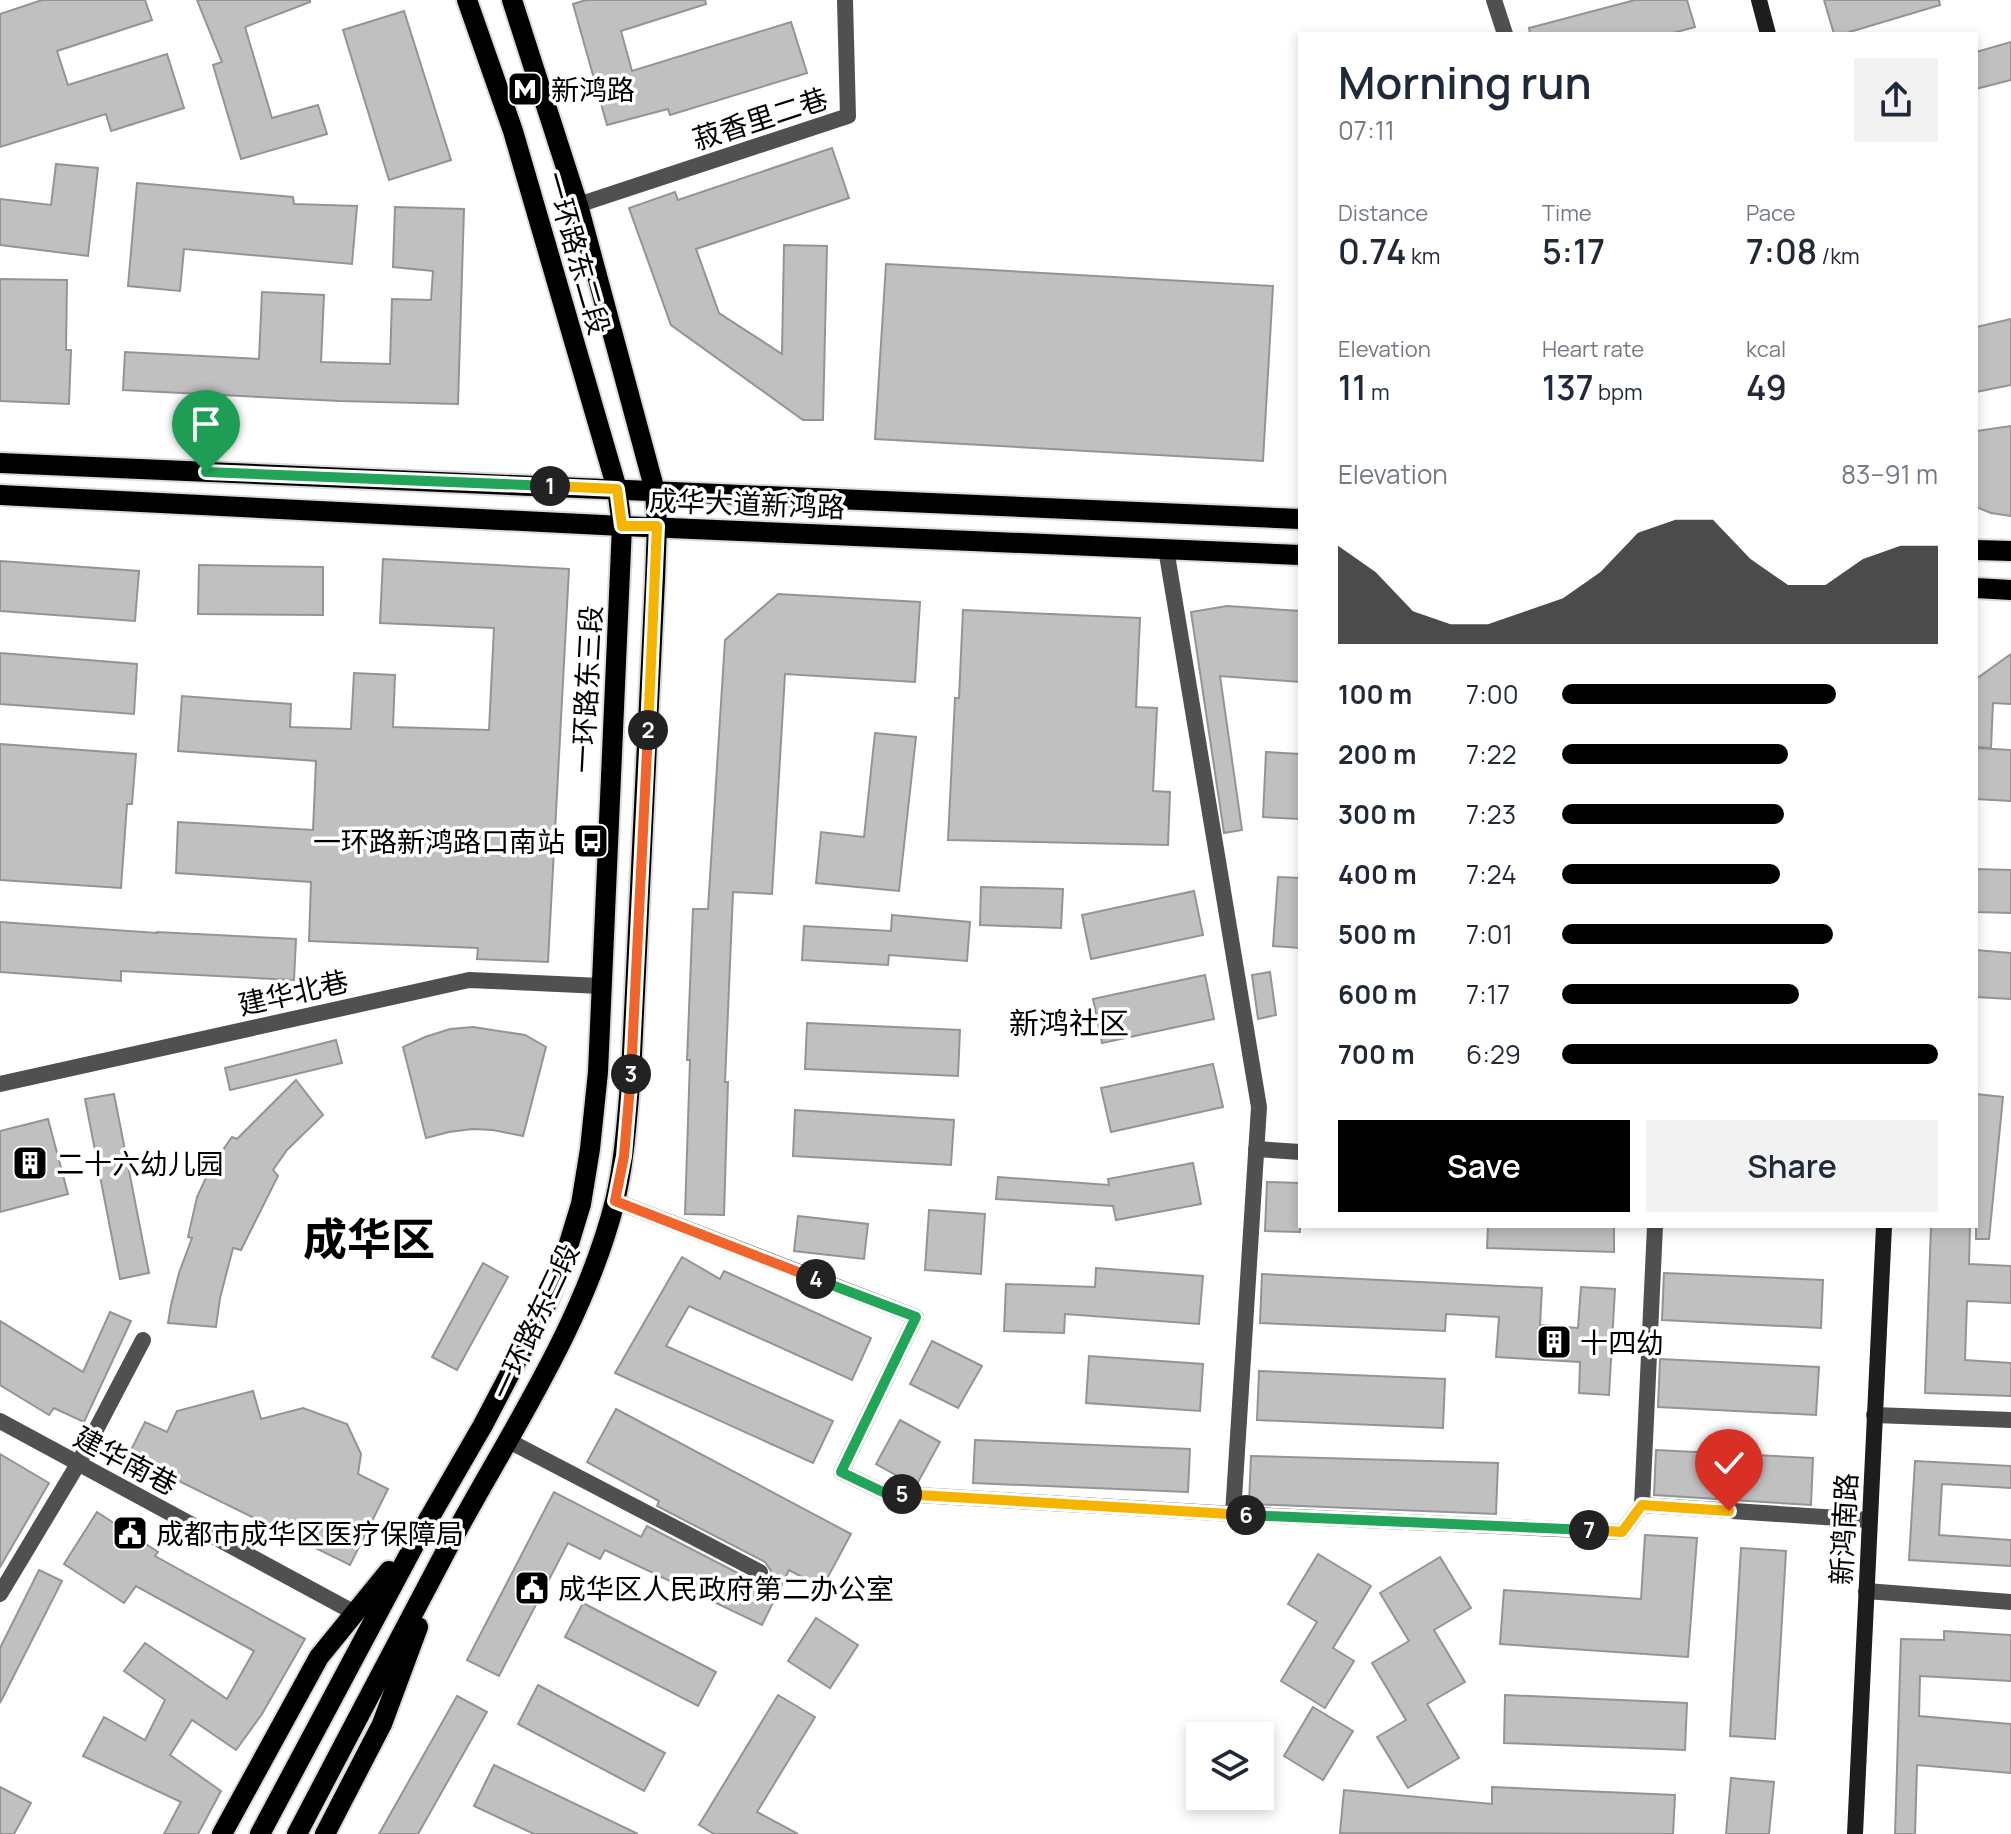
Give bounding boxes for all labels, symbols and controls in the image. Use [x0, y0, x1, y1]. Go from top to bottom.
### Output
text: Morning run [1338, 52, 1592, 112]
button: share [1854, 58, 1938, 142]
metro station icon: 新鸿路 [506, 70, 544, 108]
place label: 新鸿路 [551, 70, 635, 108]
street label: 菽香里二巷 [688, 78, 832, 158]
text: 07:11 [1338, 112, 1395, 148]
street label: 一环路东二段 [537, 167, 619, 339]
text: Distance [1338, 198, 1428, 228]
text: Time [1542, 198, 1592, 228]
text: Pace [1746, 198, 1796, 228]
text: 0.74 [1338, 228, 1406, 274]
text: 5:17 [1542, 228, 1605, 274]
text: 7:08 [1746, 228, 1817, 274]
text: km [1406, 241, 1440, 271]
text: /km [1817, 241, 1860, 271]
text: Elevation [1338, 334, 1431, 364]
text: Heart rate [1542, 334, 1644, 364]
text: kcal [1746, 334, 1786, 364]
text: 11 [1338, 364, 1367, 410]
text: 137 [1542, 364, 1594, 410]
text: 49 [1746, 364, 1787, 410]
text: m [1367, 377, 1390, 407]
text: bpm [1594, 377, 1643, 407]
pin [172, 390, 240, 472]
icon: arrive [184, 402, 228, 446]
text: Elevation [1338, 456, 1448, 492]
text: 83–91 m [1841, 456, 1938, 492]
pin: 1 [530, 466, 570, 506]
text: 1 [545, 471, 555, 501]
street label: 成华大道新鸿路 [648, 481, 846, 525]
street label: 一环路东三段 [563, 604, 609, 774]
text: 100 m [1338, 676, 1412, 712]
text: 7:00 [1466, 676, 1519, 712]
pin: 2 [628, 710, 668, 750]
text: 2 [641, 715, 655, 745]
text: 200 m [1338, 736, 1416, 772]
text: 7:22 [1466, 736, 1516, 772]
text: 300 m [1338, 796, 1416, 832]
text: 7:23 [1466, 796, 1516, 832]
place label: 一环路新鸿路口南站 [313, 822, 565, 860]
bus stop icon: 一环路新鸿路口南站 [572, 822, 610, 860]
text: 400 m [1338, 856, 1417, 892]
text: 7:24 [1466, 856, 1516, 892]
text: 500 m [1338, 916, 1416, 952]
text: 7:01 [1466, 916, 1513, 952]
street label: 建华北巷 [234, 961, 352, 1023]
text: 600 m [1338, 976, 1417, 1012]
text: 7:17 [1466, 976, 1510, 1012]
district label: 新鸿社区 [1009, 1002, 1129, 1043]
text: 700 m [1338, 1036, 1415, 1072]
text: 6:29 [1466, 1036, 1521, 1072]
pin: 3 [611, 1054, 651, 1094]
text: 3 [625, 1059, 637, 1089]
button: Save [1338, 1120, 1630, 1212]
button: Share [1646, 1120, 1938, 1212]
building icon: 二十六幼儿园 [11, 1144, 49, 1182]
place label: 二十六幼儿园 [56, 1144, 224, 1182]
district label: 成华区 [303, 1208, 435, 1268]
street label: 一环路东三段 [481, 1237, 587, 1405]
pin: 4 [796, 1259, 836, 1299]
text: 4 [809, 1264, 823, 1294]
building icon: 十四幼 [1535, 1323, 1573, 1361]
place label: 十四幼 [1580, 1323, 1664, 1361]
street label: 建华南巷 [68, 1417, 184, 1503]
pin [1695, 1429, 1763, 1511]
icon: check [1707, 1441, 1751, 1485]
street label: 新鸿南路 [1821, 1472, 1865, 1586]
pin: 5 [882, 1474, 922, 1514]
text: 5 [896, 1479, 908, 1509]
pin: 6 [1226, 1495, 1266, 1535]
text: 6 [1239, 1500, 1253, 1530]
pin: 7 [1569, 1510, 1609, 1550]
public building icon: 成都市成华区医疗保障局 [111, 1514, 149, 1552]
place label: 成都市成华区医疗保障局 [156, 1514, 464, 1552]
text: 7 [1583, 1515, 1595, 1545]
public building icon: 成华区人民政府第二办公室 [513, 1569, 551, 1607]
place label: 成华区人民政府第二办公室 [558, 1569, 894, 1607]
map controls [1186, 1722, 1274, 1810]
button: layers [1186, 1722, 1274, 1810]

